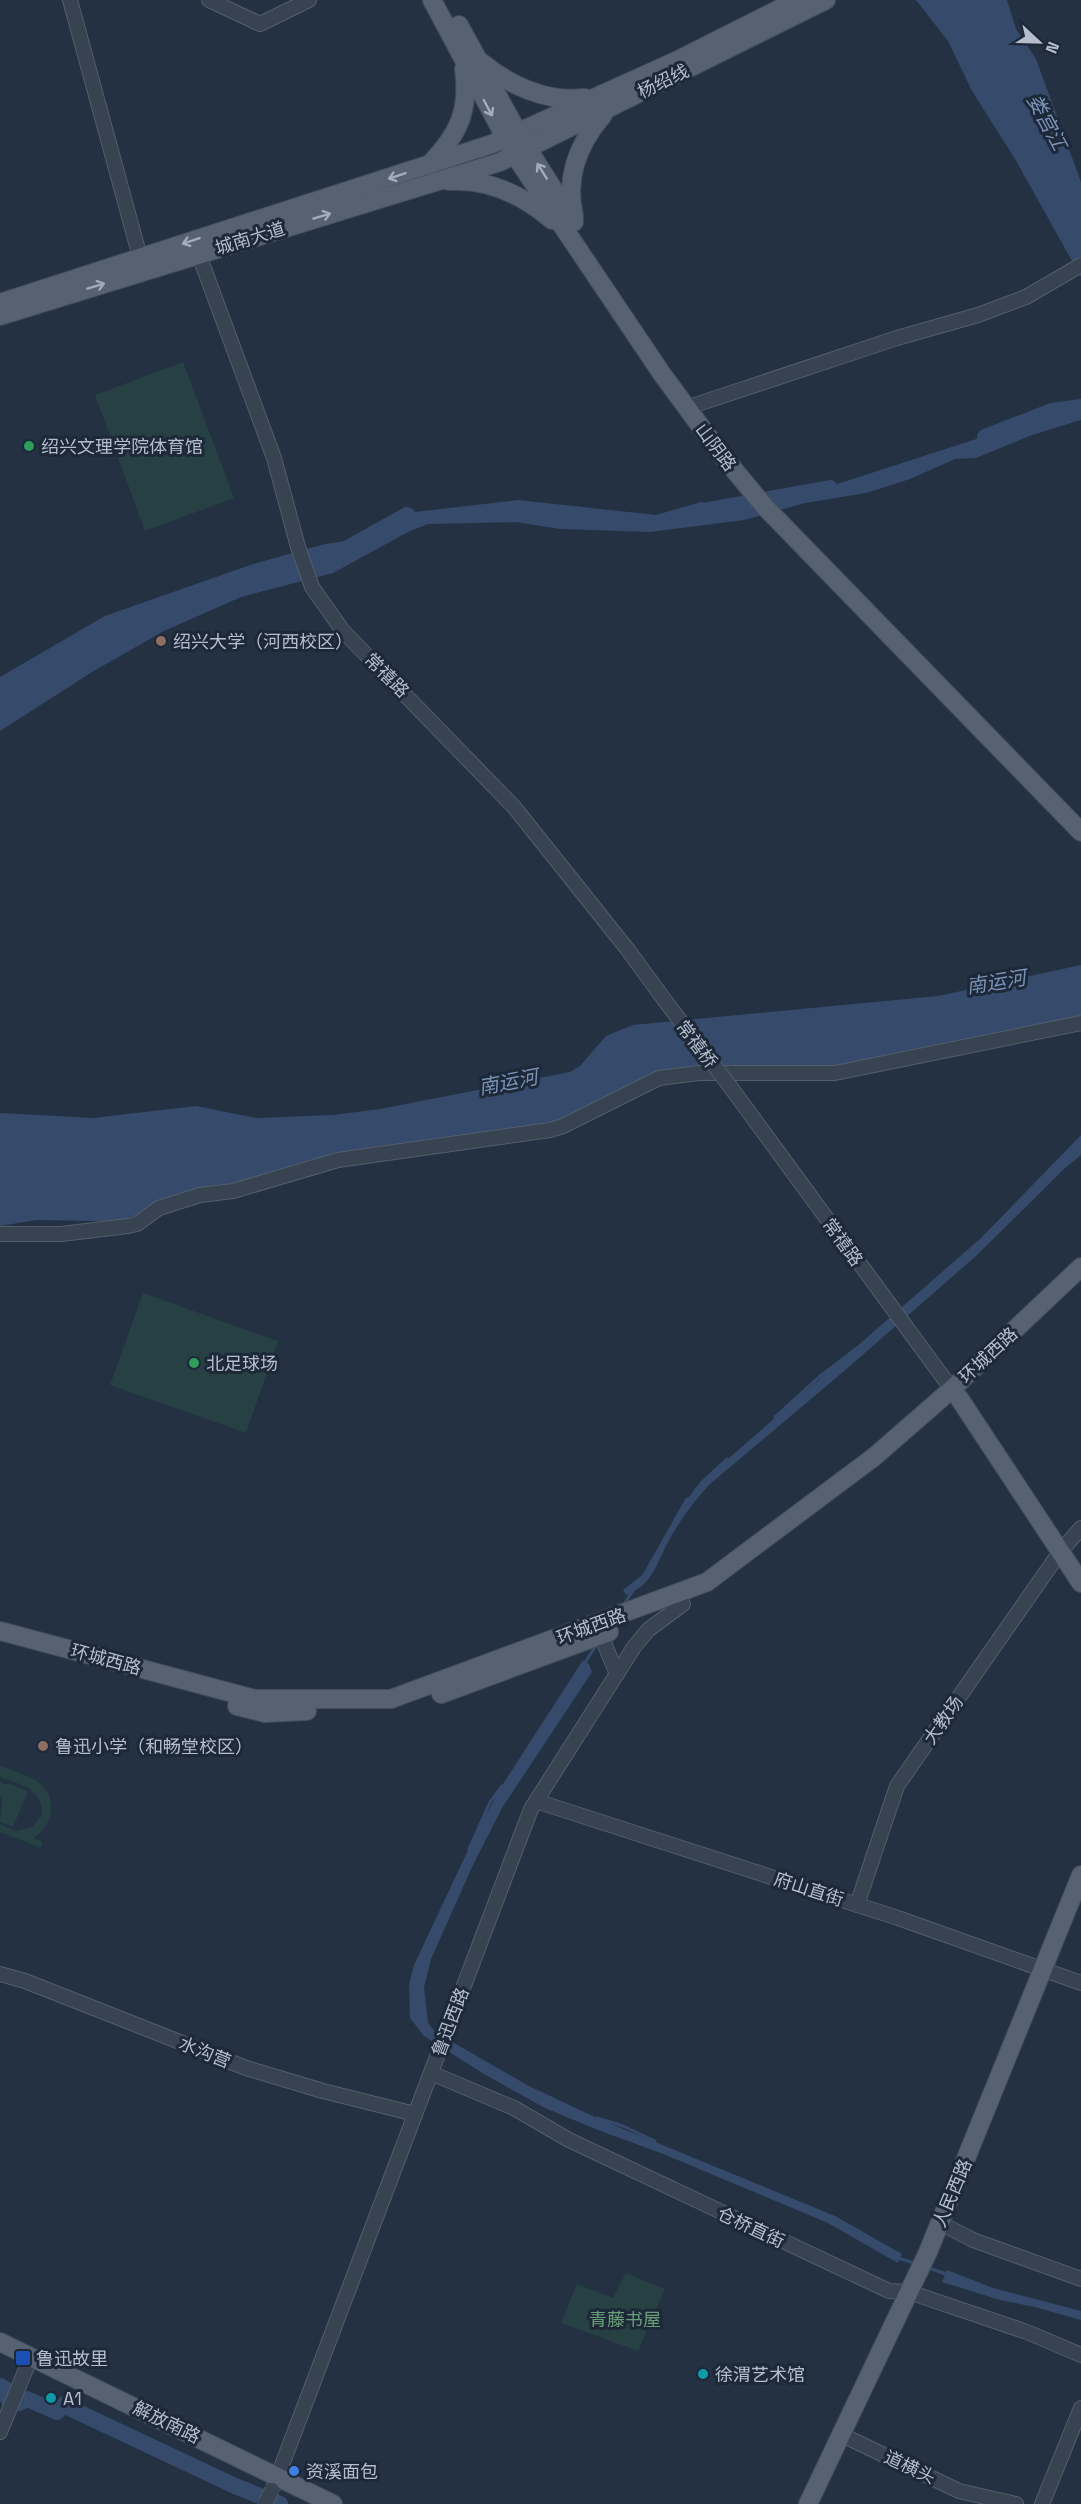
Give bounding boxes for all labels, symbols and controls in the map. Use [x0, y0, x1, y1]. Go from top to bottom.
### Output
north arrow [1009, 12, 1069, 72]
text: N [1041, 39, 1064, 56]
street label: 杨绍线 [634, 59, 692, 103]
water label: 娄宫江 [1021, 89, 1074, 156]
one-way arrow [483, 98, 494, 116]
one-way arrow [535, 162, 548, 179]
one-way arrow [388, 171, 407, 182]
one-way arrow [312, 209, 331, 220]
street label: 城南大道 [212, 216, 288, 260]
one-way arrow [182, 237, 201, 248]
one-way arrow [86, 280, 105, 291]
street label: 山阴路 [691, 419, 741, 475]
place label: 绍兴文理学院体育馆 [41, 435, 203, 458]
marker: 绍兴文理学院体育馆 [22, 439, 36, 453]
place label: 绍兴大学（河西校区） [173, 630, 353, 653]
marker: 绍兴大学（河西校区） [154, 634, 168, 648]
street label: 常禧路 [360, 648, 414, 702]
water label: 南运河 [964, 964, 1032, 1000]
street label: 常禧桥 [672, 1016, 722, 1072]
water label: 南运河 [476, 1063, 544, 1100]
street label: 常禧路 [818, 1213, 868, 1271]
street label: 环城西路 [954, 1322, 1022, 1388]
place label: 北足球场 [206, 1352, 278, 1375]
marker: 北足球场 [187, 1356, 201, 1370]
street label: 环城西路 [553, 1603, 629, 1649]
street label: 环城西路 [68, 1639, 144, 1679]
street label: 大教场 [918, 1691, 968, 1749]
place label: 鲁迅小学（和畅堂校区） [55, 1735, 253, 1758]
marker: 鲁迅小学（和畅堂校区） [36, 1739, 50, 1753]
street label: 府山直街 [771, 1867, 847, 1911]
street label: 鲁迅西路 [426, 1984, 474, 2060]
street label: 水沟营 [176, 2031, 234, 2073]
street label: 人民西路 [927, 2155, 977, 2231]
street label: 仓桥直街 [714, 2201, 788, 2253]
park label: 青藤书屋 [589, 2308, 661, 2331]
place label: 鲁迅故里 [36, 2347, 108, 2370]
marker: 鲁迅故里 [14, 2349, 32, 2367]
place label: 徐渭艺术馆 [715, 2363, 805, 2386]
marker: 徐渭艺术馆 [696, 2367, 710, 2381]
place label: A1 [63, 2387, 82, 2410]
marker: A1 [44, 2391, 58, 2405]
street label: 解放南路 [130, 2396, 204, 2448]
street label: 道横头 [881, 2445, 939, 2489]
place label: 资溪面包 [306, 2460, 378, 2483]
marker: 资溪面包 [287, 2464, 301, 2478]

